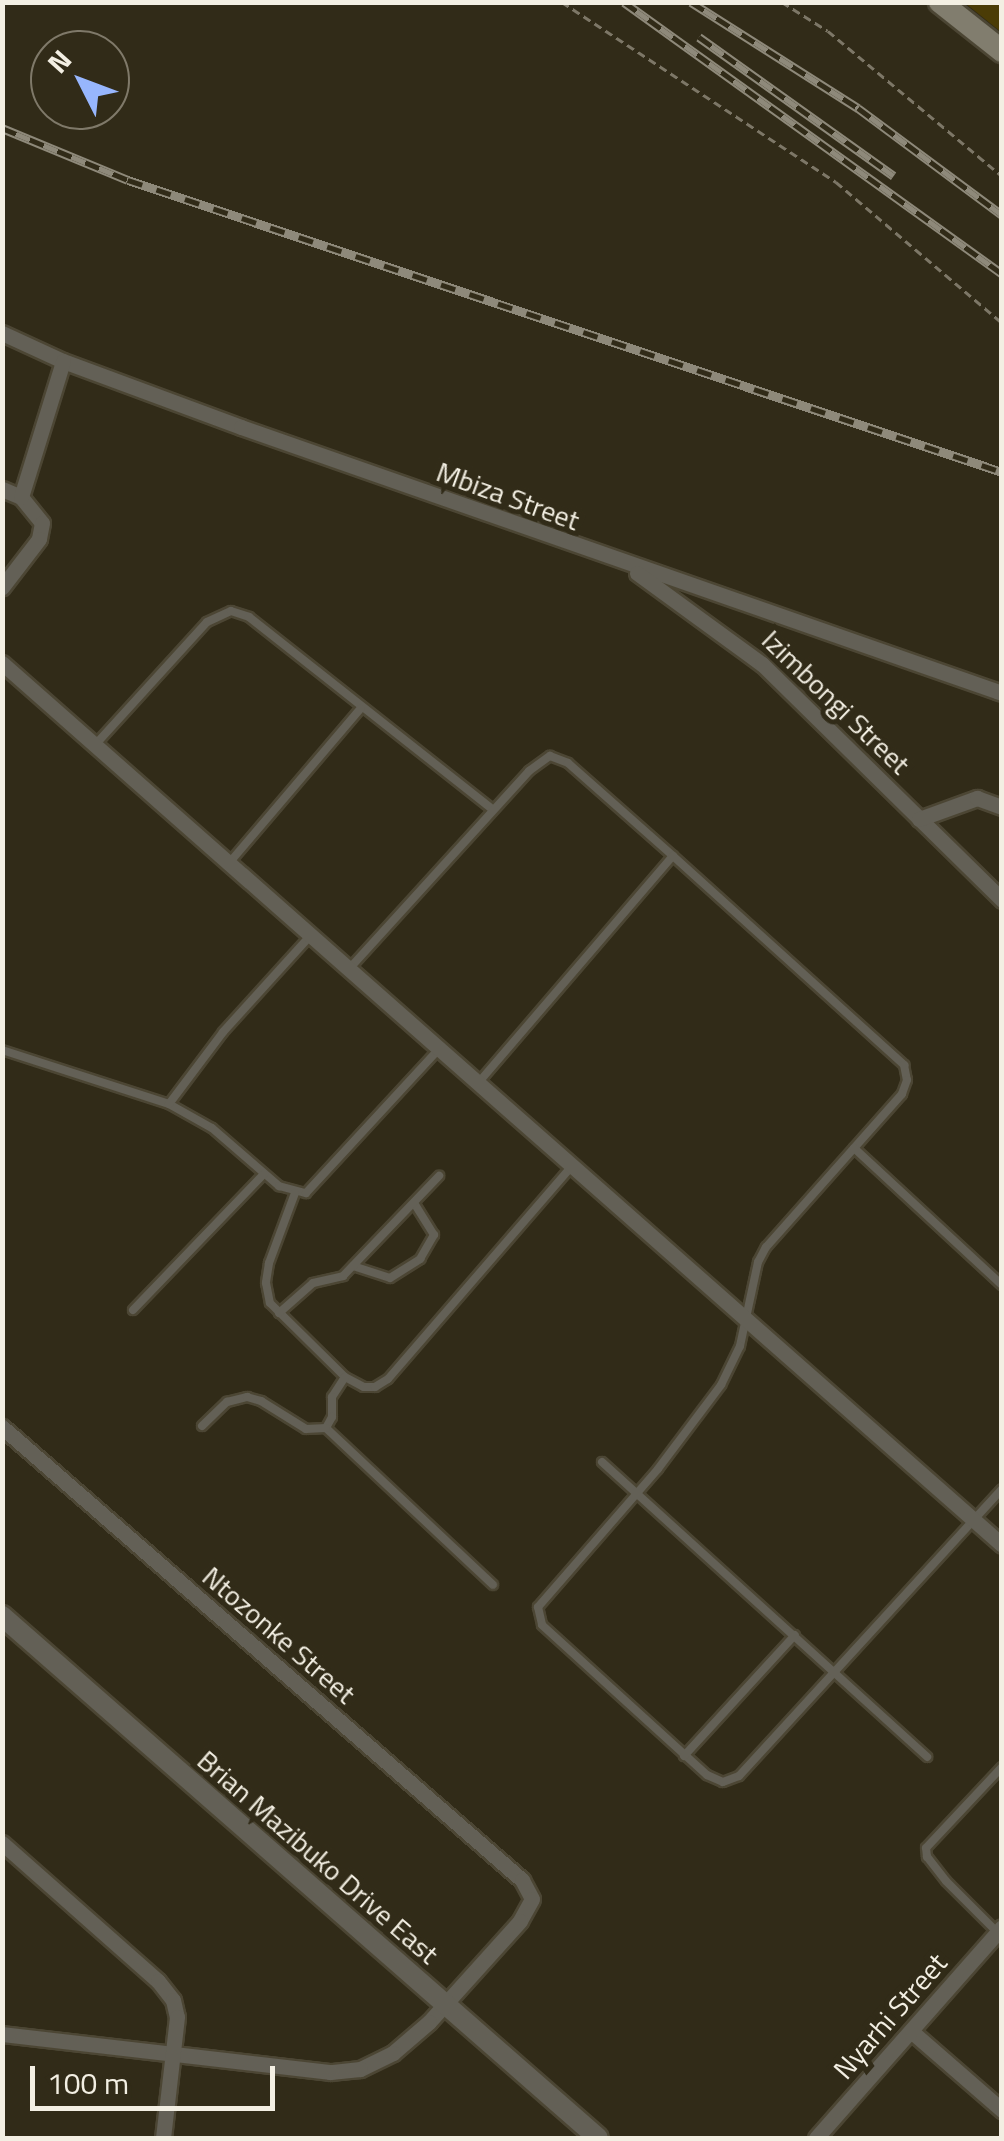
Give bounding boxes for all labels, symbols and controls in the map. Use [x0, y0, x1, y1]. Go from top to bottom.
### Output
north arrow [30, 30, 130, 130]
text: N [36, 39, 81, 83]
street label: Mbiza Street [432, 455, 584, 537]
street label: Izimbongi Street [755, 623, 917, 781]
street label: Ntozonke Street [196, 1560, 362, 1710]
street label: Brian Mazibuko Drive East [191, 1743, 445, 1971]
street label: Nyarhi Street [826, 1946, 954, 2086]
scale bar [35, 2046, 280, 2108]
text: 100 m [47, 2060, 129, 2106]

